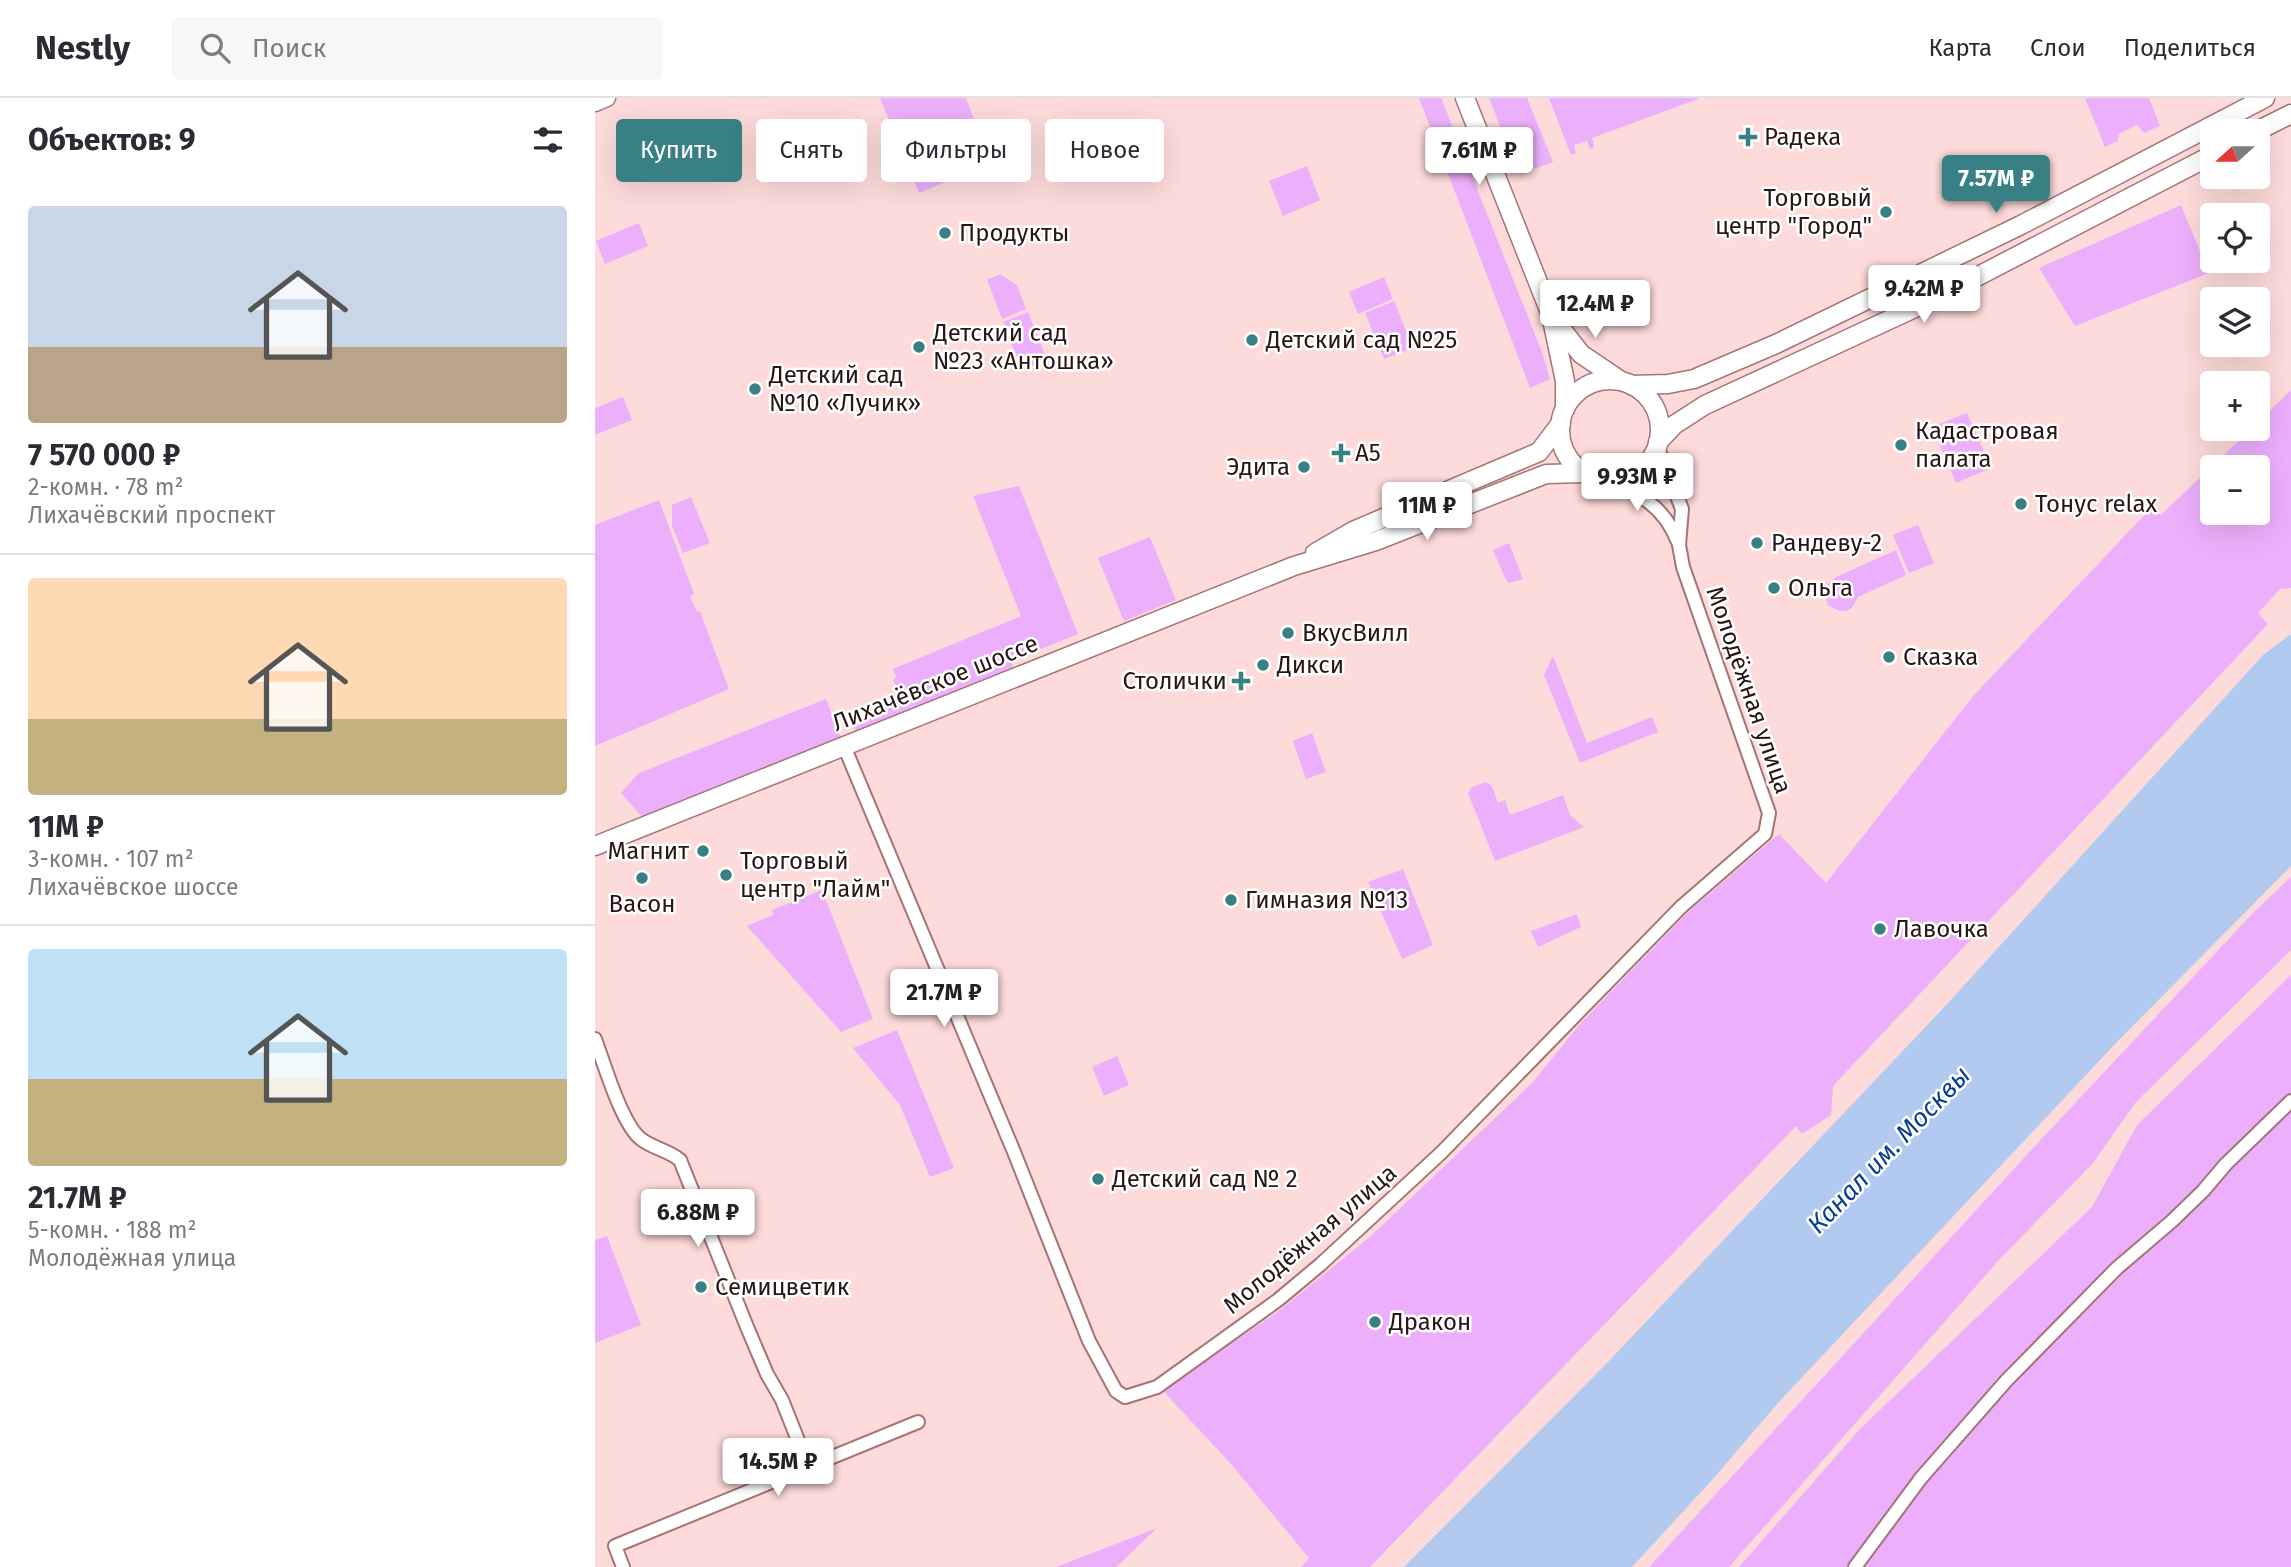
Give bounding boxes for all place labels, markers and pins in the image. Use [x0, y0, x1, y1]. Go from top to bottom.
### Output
place label: Радека [1764, 123, 1841, 151]
pin: 7.61M ₽ [1414, 127, 1544, 187]
marker: Радека [1738, 127, 1758, 147]
pin: 7.57M ₽ [1931, 156, 2061, 215]
place label: Торговый центр "Город" [1715, 184, 1872, 240]
marker: Торговый центр "Город" [1878, 204, 1894, 220]
place label: Продукты [959, 219, 1069, 247]
marker: Продукты [937, 225, 953, 241]
pin: 9.42M ₽ [1859, 266, 1989, 325]
pin: 12.4M ₽ [1530, 280, 1660, 340]
place label: Детский сад №23 «Антошка» [932, 319, 1114, 375]
place label: Детский сад №25 [1265, 326, 1457, 354]
marker: Детский сад №25 [1244, 332, 1260, 348]
marker: Детский сад №23 «Антошка» [911, 339, 927, 355]
place label: Детский сад №10 «Лучик» [768, 361, 921, 417]
marker: Детский сад №10 «Лучик» [747, 381, 763, 397]
place label: Кадастровая палата [1915, 417, 2059, 473]
marker: Кадастровая палата [1893, 437, 1909, 453]
place label: А5 [1355, 439, 1381, 467]
marker: А5 [1333, 445, 1349, 461]
place label: Эдита [1227, 453, 1290, 481]
pin: 9.93M ₽ [1572, 454, 1702, 513]
marker: Эдита [1296, 459, 1312, 475]
pin: 11M ₽ [1378, 482, 1476, 542]
place label: Тонус relax [2035, 490, 2157, 518]
marker: Тонус relax [2013, 496, 2029, 512]
place label: Рандеву-2 [1771, 529, 1882, 557]
marker: Рандеву-2 [1749, 535, 1765, 551]
place label: Ольга [1788, 574, 1853, 602]
marker: Ольга [1766, 580, 1782, 596]
place label: ВкусВилл [1302, 619, 1409, 647]
marker: ВкусВилл [1280, 625, 1296, 641]
place label: Сказка [1903, 643, 1978, 671]
marker: Сказка [1881, 649, 1897, 665]
place label: Дикси [1276, 651, 1344, 679]
marker: Дикси [1255, 657, 1271, 673]
place label: Столички [1122, 667, 1227, 695]
marker: Столички [1233, 673, 1249, 689]
place label: Магнит [608, 837, 689, 865]
marker: Магнит [695, 843, 711, 859]
place label: Торговый центр "Лайм" [740, 847, 890, 903]
marker: Торговый центр "Лайм" [718, 867, 734, 883]
marker: Васон [634, 870, 650, 886]
place label: Гимназия №13 [1245, 886, 1408, 914]
place label: Васон [609, 890, 675, 918]
marker: Гимназия №13 [1223, 892, 1239, 908]
place label: Лавочка [1894, 915, 1989, 943]
marker: Лавочка [1872, 921, 1888, 937]
pin: 21.7M ₽ [879, 970, 1009, 1029]
place label: Детский сад № 2 [1111, 1165, 1298, 1193]
marker: Детский сад № 2 [1090, 1171, 1106, 1187]
pin: 6.88M ₽ [633, 1190, 763, 1249]
place label: Семицветик [715, 1273, 850, 1301]
marker: Семицветик [693, 1279, 709, 1295]
place label: Дракон [1388, 1308, 1471, 1336]
marker: Дракон [1367, 1314, 1383, 1330]
pin: 14.5M ₽ [713, 1438, 843, 1498]

